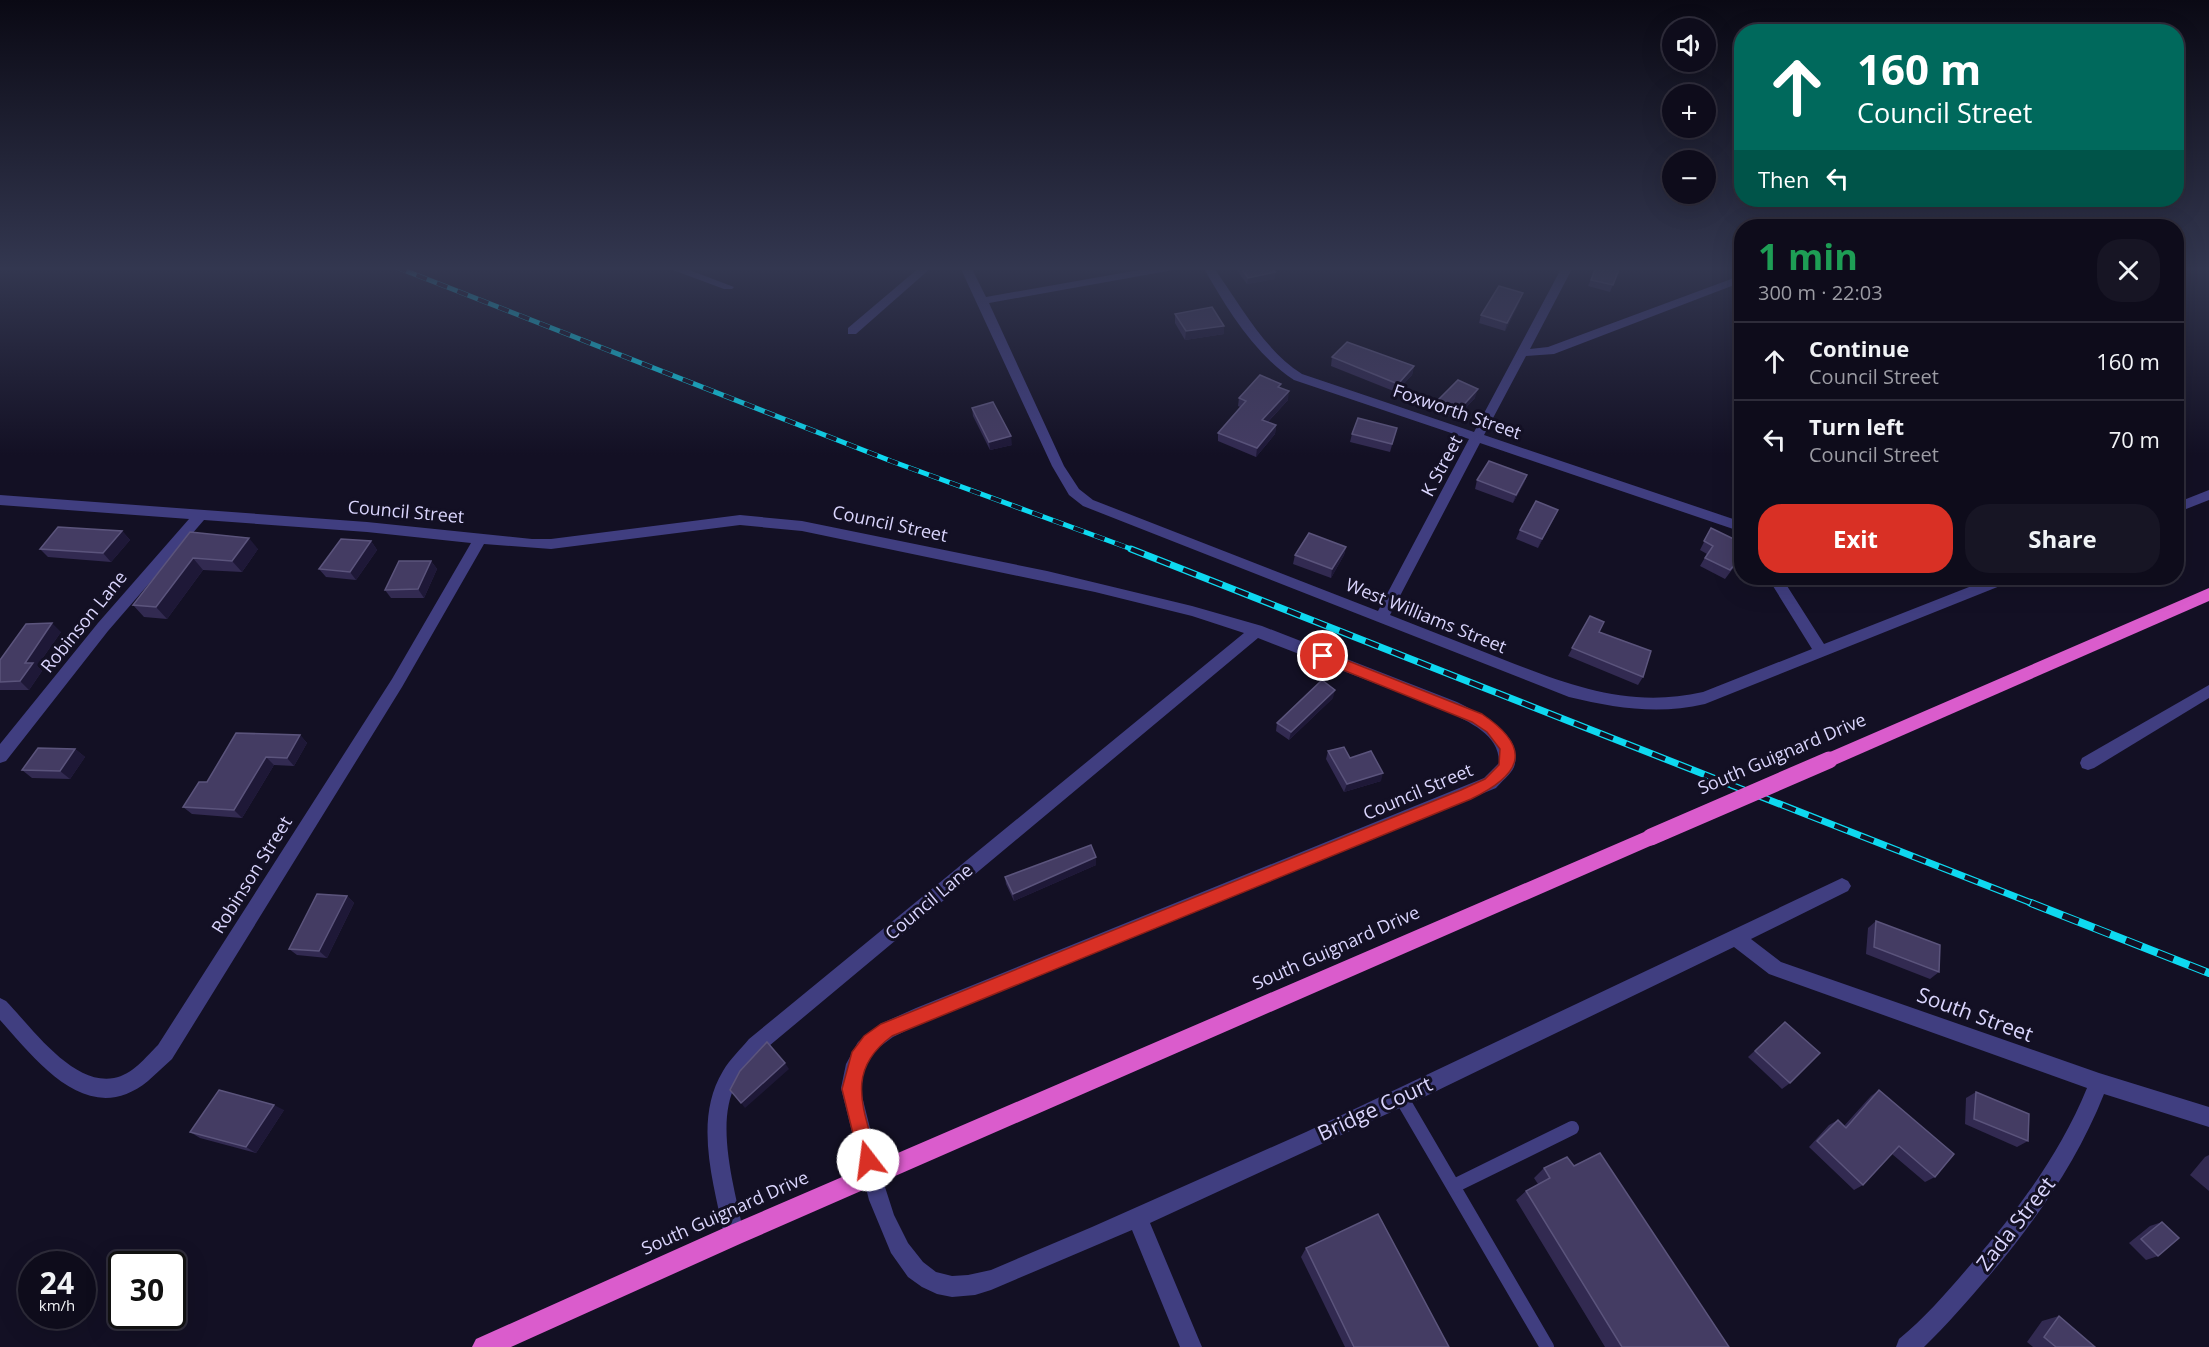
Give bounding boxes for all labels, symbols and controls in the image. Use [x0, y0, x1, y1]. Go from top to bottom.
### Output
map controls [1662, 18, 1716, 204]
button: sound [1662, 18, 1716, 72]
text: 160 m [1857, 40, 1981, 97]
icon: ahead [1758, 48, 1836, 126]
button: + [1662, 84, 1716, 138]
text: Council Street [1857, 94, 2032, 131]
button: − [1662, 150, 1716, 204]
icon: left [1821, 162, 1854, 195]
text: Then [1758, 164, 1809, 194]
text: 1 min [1758, 232, 1858, 281]
button: close [2097, 239, 2160, 302]
text: 300 m · 22:03 [1758, 279, 1883, 306]
text: Continue [1809, 333, 1909, 363]
icon: ahead [1758, 345, 1791, 378]
text: 160 m [2096, 346, 2160, 376]
text: Council Street [1809, 363, 1939, 390]
street label: Foxworth Street [1390, 378, 1525, 444]
text: Turn left [1809, 411, 1904, 441]
icon: left [1758, 423, 1791, 456]
text: 70 m [2109, 424, 2160, 454]
street label: K Street [1415, 431, 1467, 500]
text: Council Street [1809, 441, 1939, 468]
street label: Council Street [347, 494, 465, 528]
street label: Council Street [831, 499, 950, 547]
button: Exit [1758, 504, 1953, 573]
button: Share [1965, 504, 2160, 573]
street label: Robinson Lane [35, 566, 132, 677]
street label: West Williams Street [1342, 572, 1510, 658]
pin [1297, 630, 1348, 681]
icon: arrive [1306, 639, 1339, 672]
street label: South Guignard Drive [1694, 707, 1869, 799]
street label: Council Street [1359, 757, 1476, 825]
street label: Robinson Street [205, 811, 297, 938]
street label: Council Lane [880, 858, 977, 945]
street label: South Guignard Drive [1248, 899, 1423, 995]
street label: South Street [1913, 980, 2037, 1048]
street label: Bridge Court [1313, 1069, 1437, 1147]
position arrow [836, 1128, 900, 1192]
street label: South Guignard Drive [637, 1164, 812, 1260]
street label: Zada Street [1970, 1171, 2061, 1276]
speed limit sign: 30 [108, 1251, 186, 1329]
text: 24 [40, 1262, 74, 1303]
text: km/h [39, 1295, 75, 1315]

